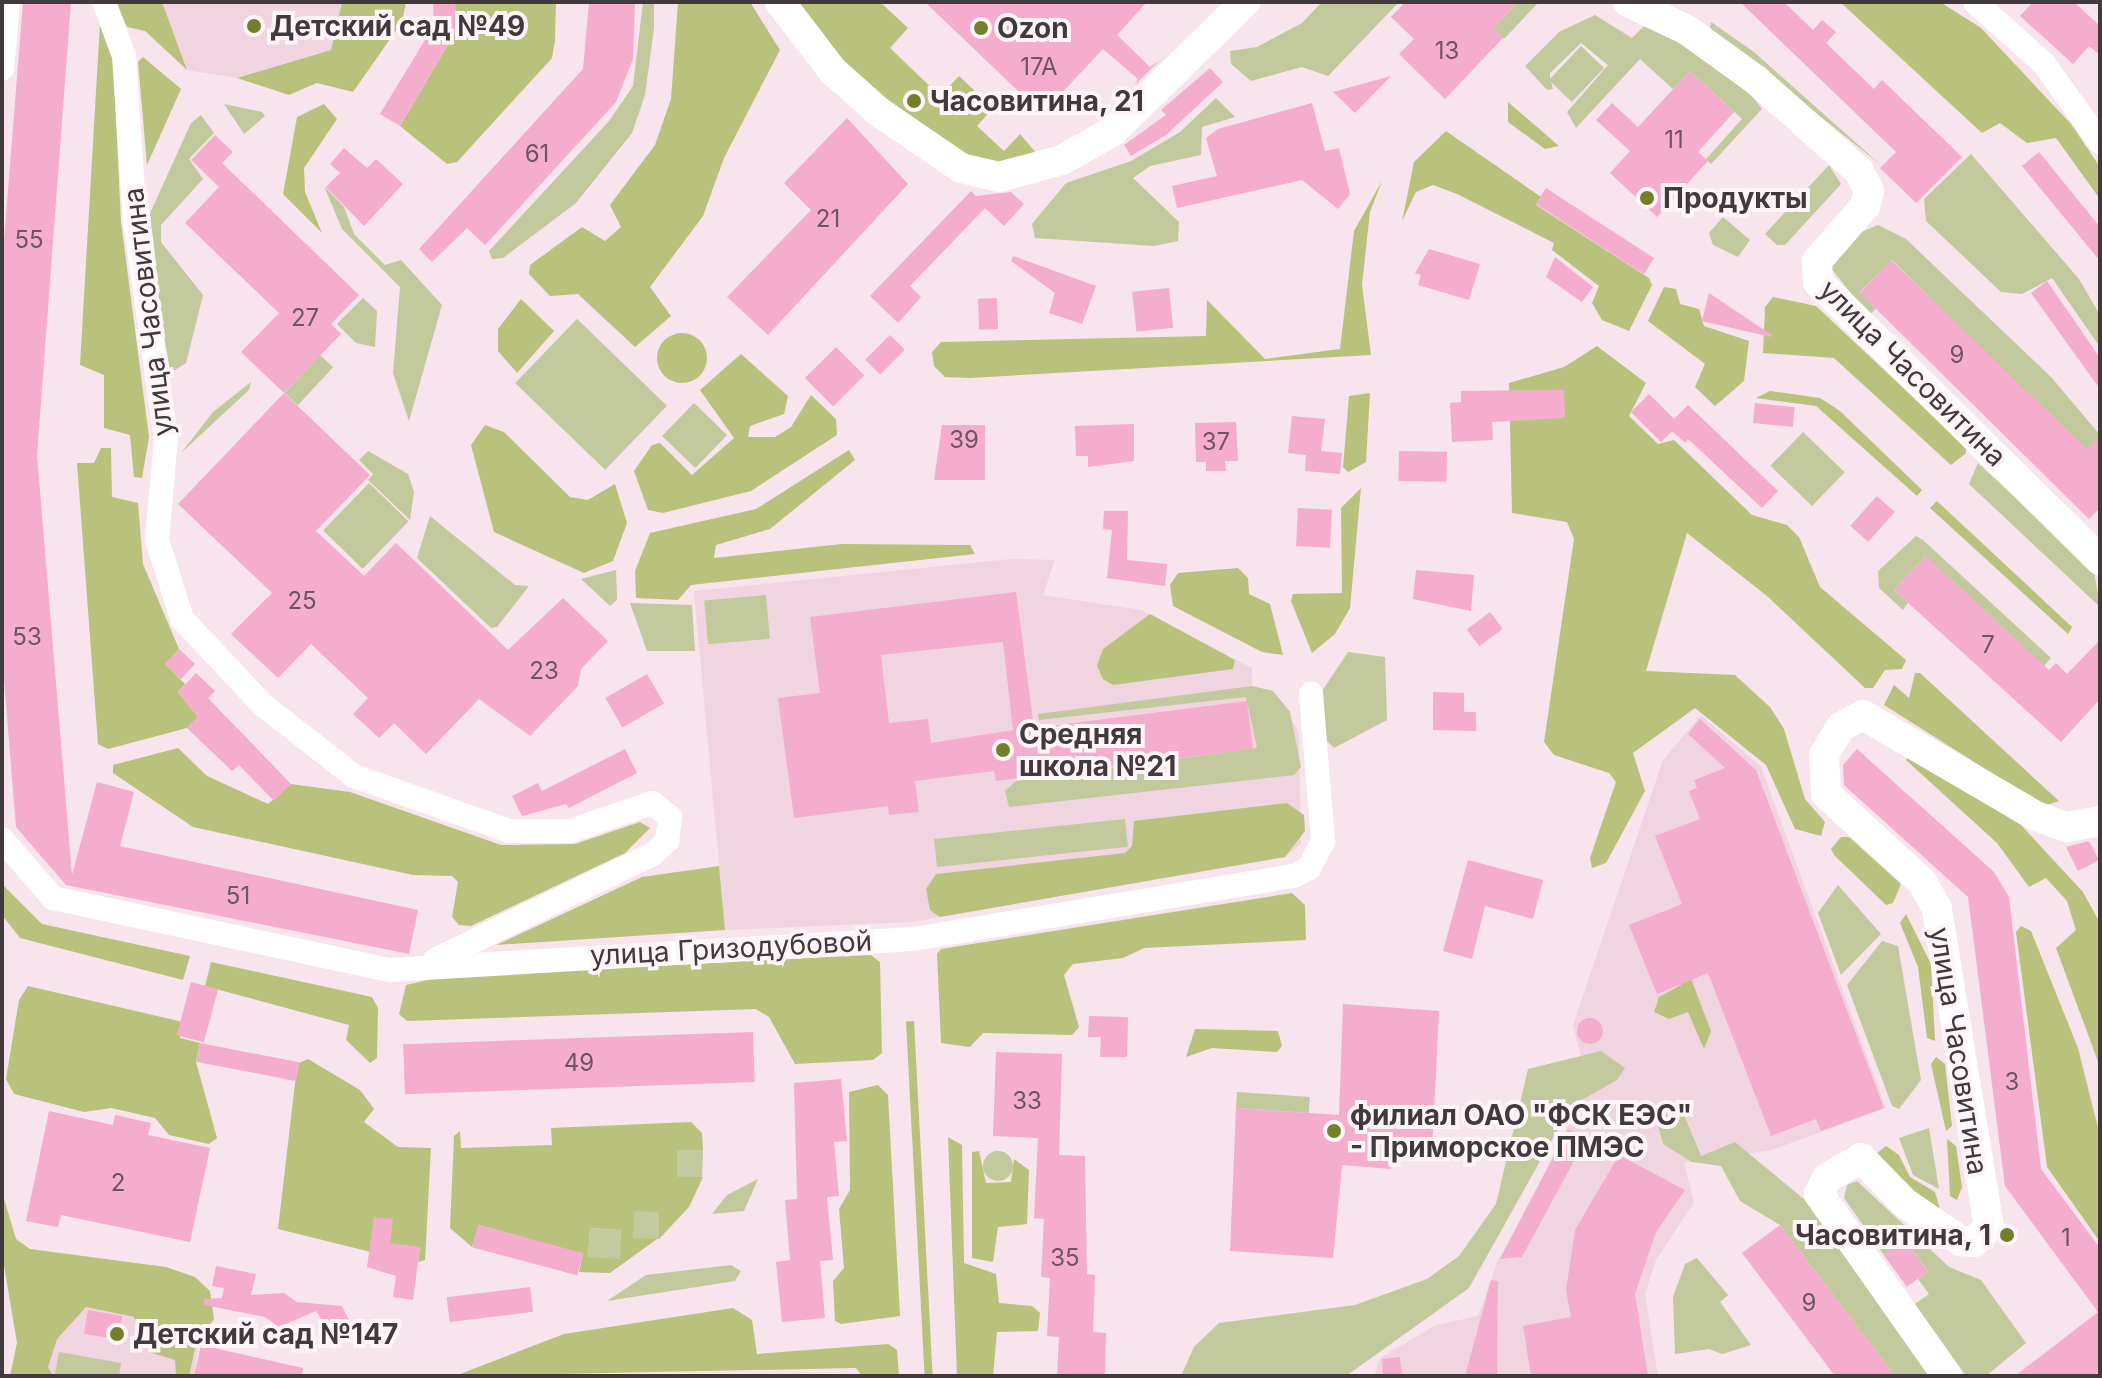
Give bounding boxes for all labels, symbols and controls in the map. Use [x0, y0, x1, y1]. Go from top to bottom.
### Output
place label: Детский сад №49 [270, 9, 525, 43]
place label: Ozon [997, 11, 1069, 45]
marker: Детский сад №49 [245, 17, 263, 35]
marker: Ozon [972, 19, 990, 37]
house number: 13 [1435, 37, 1459, 65]
house number: 17А [1020, 53, 1058, 81]
place label: Часовитина, 21 [930, 84, 1145, 118]
marker: Часовитина, 21 [905, 92, 923, 110]
house number: 11 [1664, 126, 1684, 154]
house number: 61 [525, 140, 549, 168]
place label: Продукты [1663, 181, 1808, 215]
street label: улица Часовитина [116, 186, 180, 438]
marker: Продукты [1638, 189, 1656, 207]
house number: 21 [816, 205, 840, 233]
house number: 55 [14, 226, 44, 254]
street label: улица Часовитина [1813, 273, 2013, 473]
house number: 27 [291, 304, 319, 332]
house number: 9 [1950, 341, 1964, 369]
house number: 39 [949, 426, 979, 454]
house number: 37 [1202, 428, 1230, 456]
house number: 25 [287, 587, 317, 615]
house number: 53 [12, 623, 42, 651]
house number: 7 [1981, 631, 1995, 659]
house number: 23 [529, 657, 559, 685]
place label: Средняя школа №21 [1019, 717, 1176, 783]
marker: Средняя школа №21 [994, 741, 1012, 759]
house number: 51 [226, 882, 250, 910]
street label: улица Гризодубовой [589, 924, 873, 972]
street label: улица Часовитина [1923, 925, 1995, 1177]
house number: 49 [564, 1049, 594, 1077]
house number: 3 [2005, 1068, 2019, 1096]
house number: 33 [1012, 1087, 1042, 1115]
place label: филиал ОАО "ФСК ЕЭС" - Приморское ПМЭС [1350, 1098, 1692, 1164]
marker: филиал ОАО "ФСК ЕЭС" - Приморское ПМЭС [1325, 1122, 1343, 1140]
house number: 2 [111, 1169, 125, 1197]
place label: Часовитина, 1 [1794, 1218, 1991, 1252]
house number: 1 [2061, 1224, 2071, 1252]
marker: Часовитина, 1 [1998, 1226, 2016, 1244]
house number: 35 [1050, 1244, 1080, 1272]
house number: 9 [1802, 1289, 1816, 1317]
place label: Детский сад №147 [133, 1317, 398, 1351]
marker: Детский сад №147 [108, 1325, 126, 1343]

